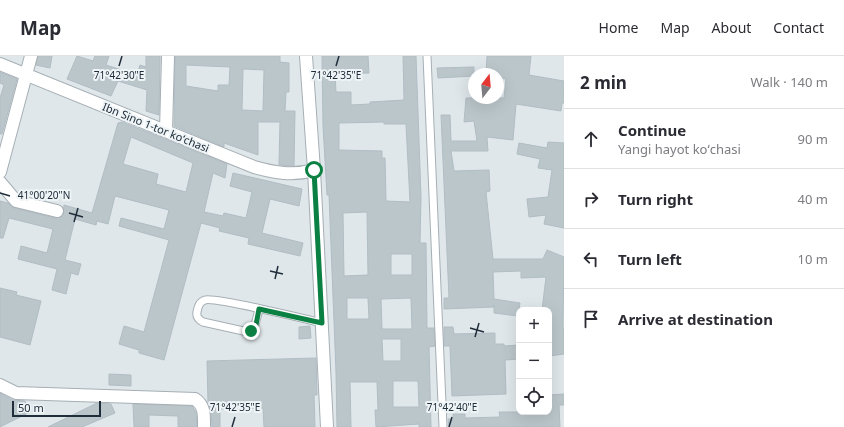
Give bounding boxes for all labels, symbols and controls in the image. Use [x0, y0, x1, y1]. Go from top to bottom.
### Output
text: Map [20, 15, 61, 41]
text: Home [599, 18, 638, 37]
text: Map [660, 18, 690, 37]
text: About [712, 18, 751, 37]
text: Contact [773, 18, 824, 37]
text: 71°42'30"E [94, 68, 144, 82]
text: 71°42'35"E [311, 68, 361, 82]
north arrow [468, 68, 504, 104]
text: 2 min [580, 71, 627, 94]
text: Walk · 140 m [750, 73, 828, 91]
street label: Ibn Sino 1-tor koʻchasi [100, 99, 212, 155]
text: Continue [618, 120, 686, 140]
icon: ahead [580, 128, 602, 150]
text: 90 m [798, 130, 828, 148]
text: Yangi hayot koʻchasi [618, 140, 741, 158]
route start [305, 161, 323, 179]
text: 41°00'20"N [18, 188, 70, 202]
icon: right [580, 188, 602, 210]
text: Turn right [618, 189, 693, 209]
text: 40 m [798, 190, 828, 208]
icon: left [580, 248, 602, 270]
text: Turn left [618, 249, 682, 269]
text: 10 m [798, 250, 828, 268]
map controls [516, 307, 552, 415]
button: + [516, 307, 552, 343]
icon: arrive [580, 308, 602, 330]
text: Arrive at destination [618, 309, 773, 329]
route end [242, 322, 260, 340]
button: − [516, 343, 552, 379]
button: locate [516, 379, 552, 415]
scale bar [12, 399, 101, 418]
text: 50 m [18, 400, 44, 415]
text: 71°42'35"E [210, 400, 260, 414]
text: 71°42'40"E [427, 400, 477, 414]

